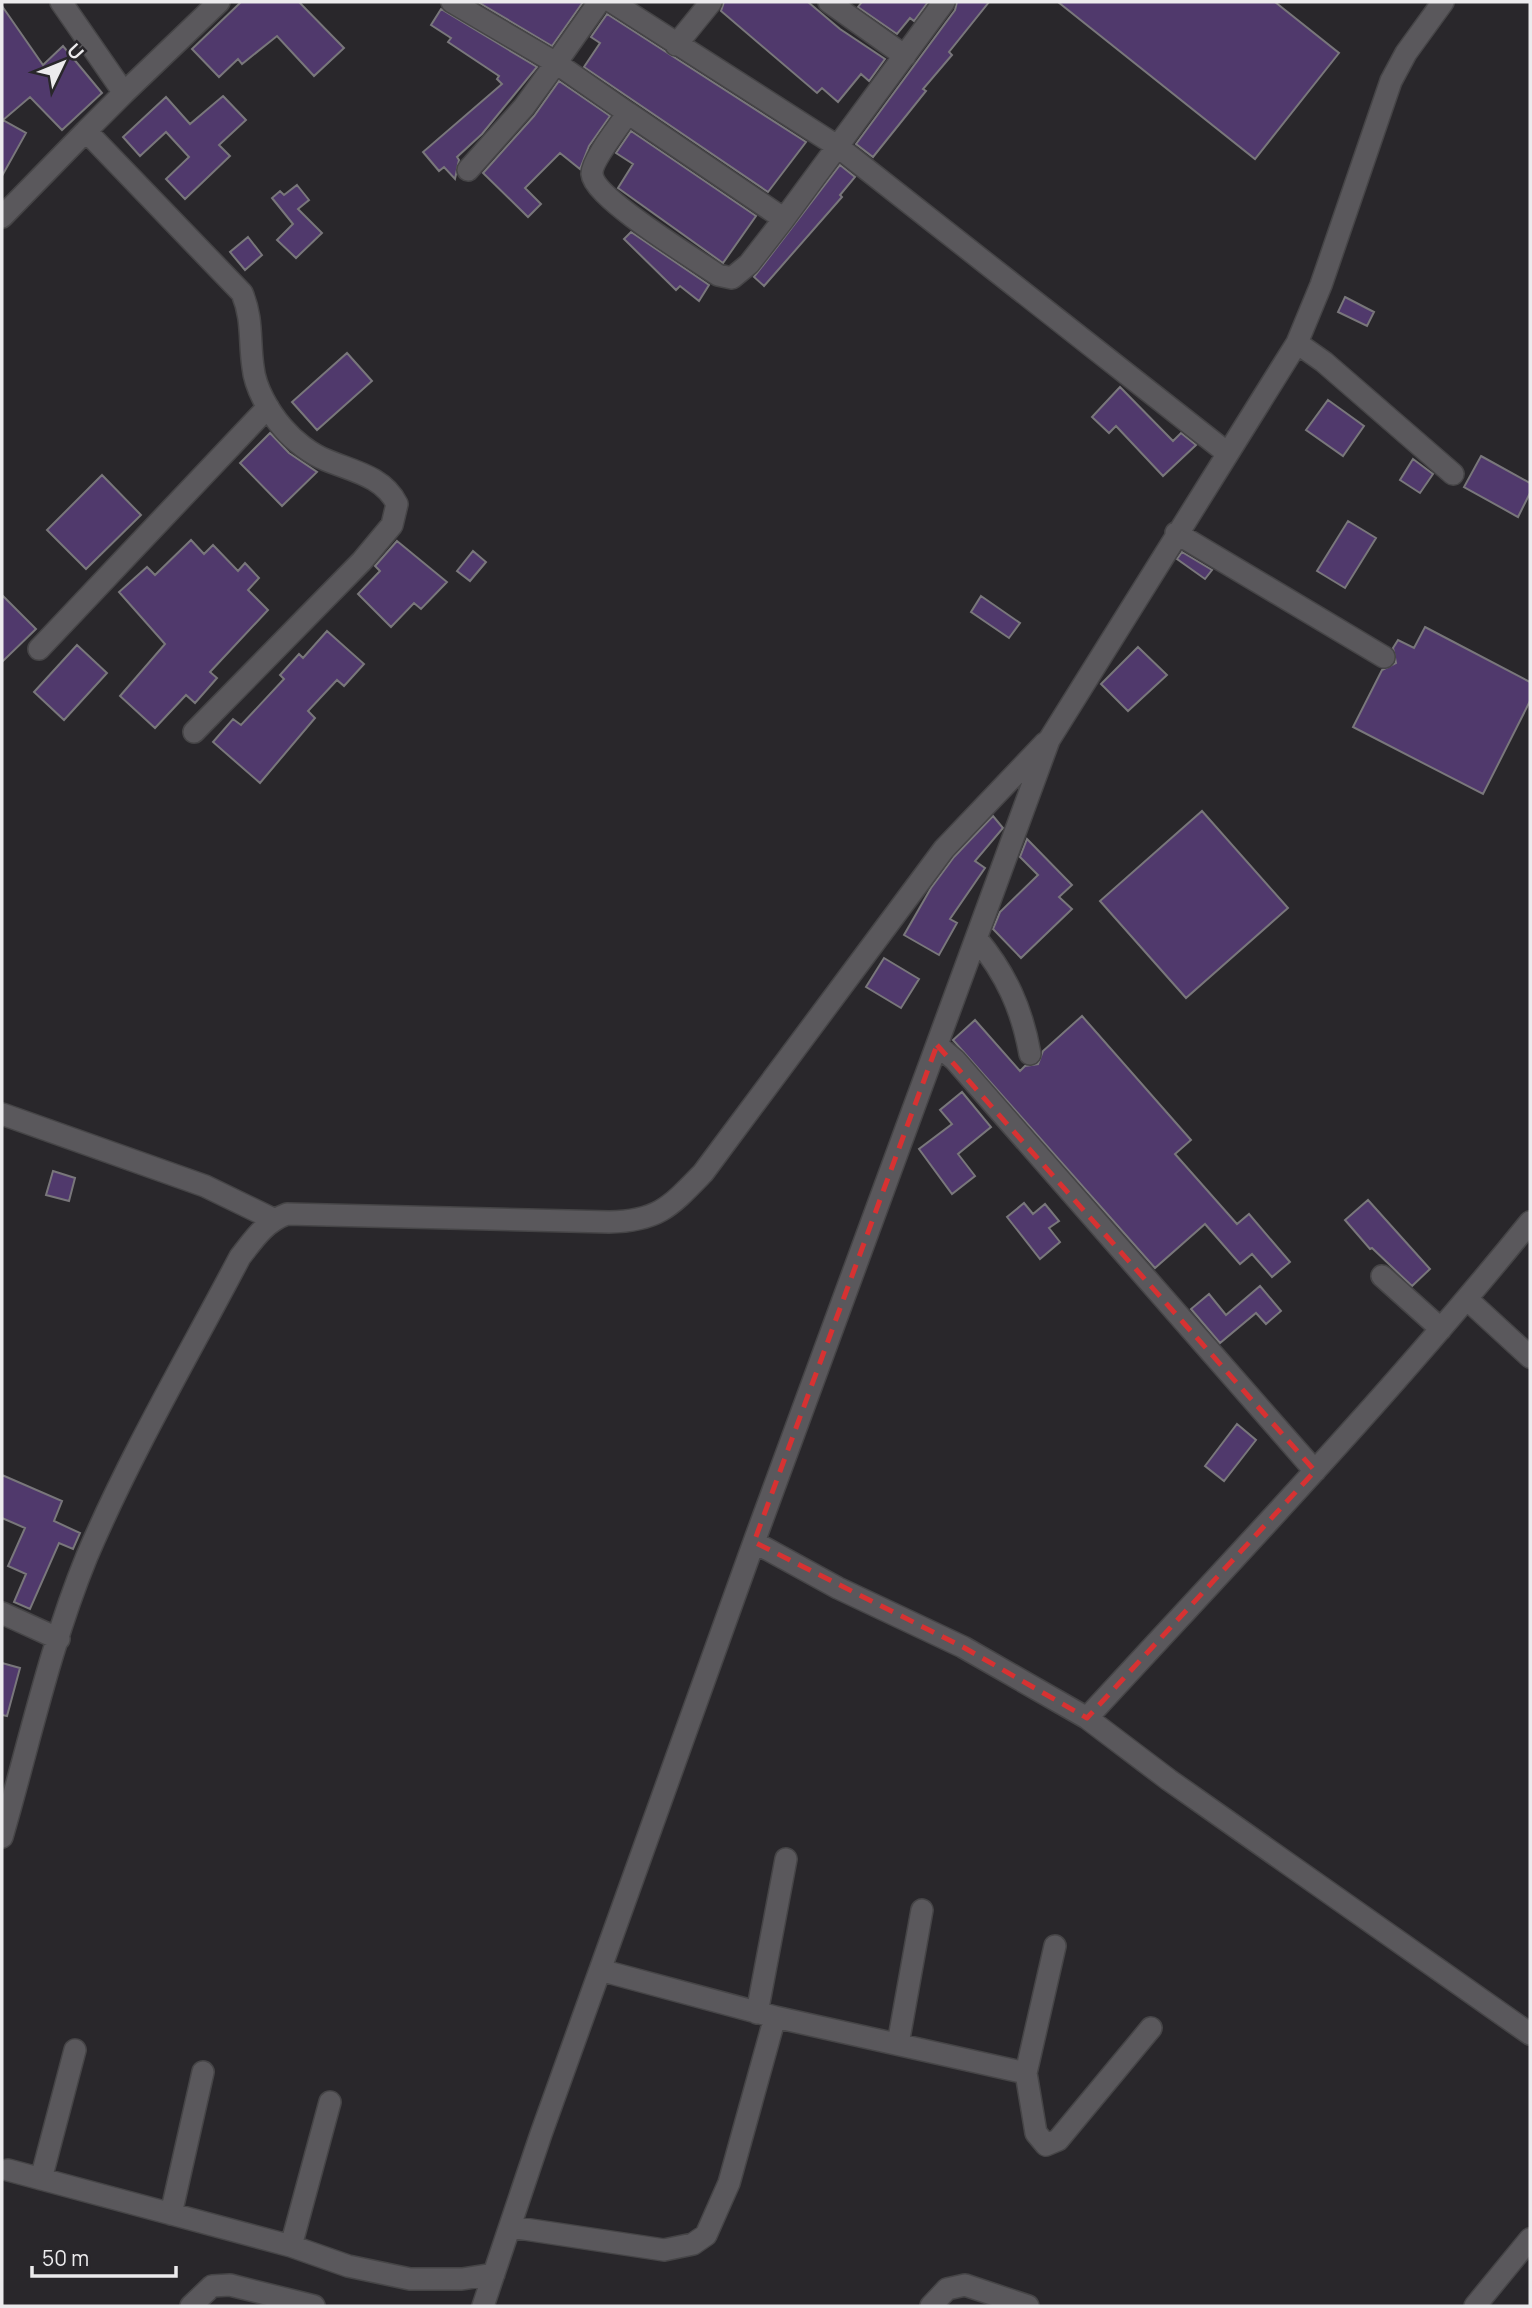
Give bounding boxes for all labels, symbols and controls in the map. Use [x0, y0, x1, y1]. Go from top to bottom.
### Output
north arrow [28, 28, 98, 98]
text: U [61, 38, 90, 65]
scale bar [32, 2234, 175, 2278]
text: 50 m [42, 2244, 89, 2272]

